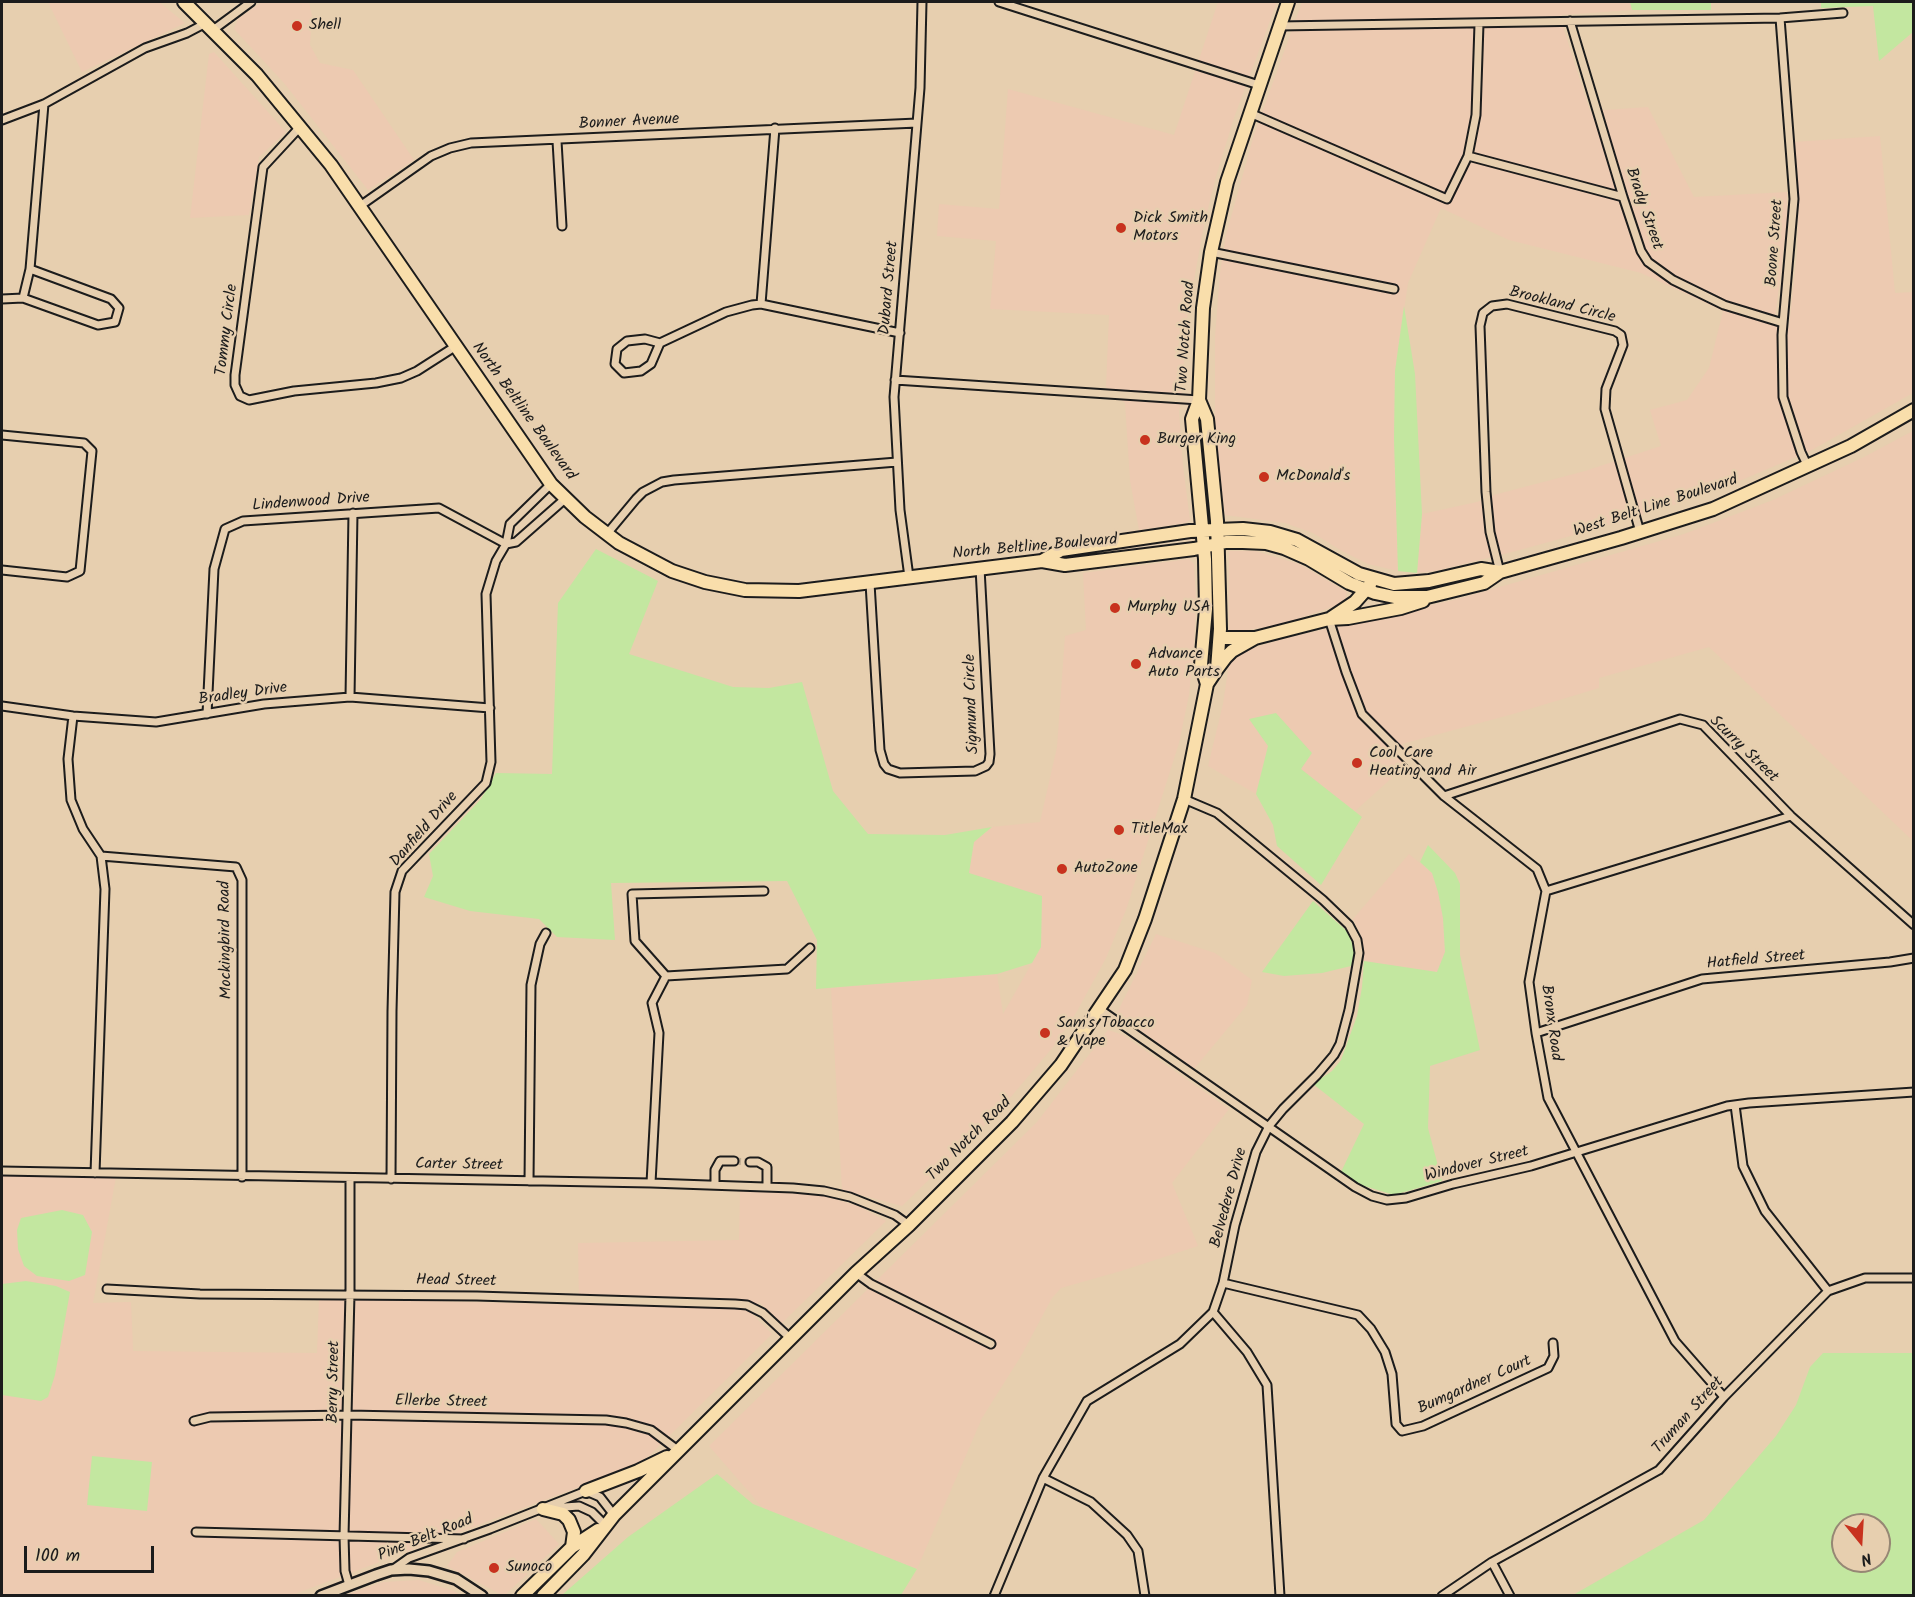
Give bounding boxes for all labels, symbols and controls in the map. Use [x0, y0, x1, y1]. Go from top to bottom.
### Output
place label: Shell [309, 16, 341, 36]
marker: Shell [290, 19, 304, 33]
street label: Bonner Avenue [578, 111, 680, 135]
street label: Brady Street [1620, 165, 1666, 253]
street label: Boone Street [1763, 199, 1789, 287]
place label: Dick Smith Motors [1133, 209, 1208, 247]
marker: Dick Smith Motors [1114, 221, 1128, 235]
street label: Dubard Street [876, 240, 904, 336]
street label: Two Notch Road [1174, 281, 1200, 393]
street label: Tommy Circle [213, 283, 243, 377]
street label: Brookland Circle [1507, 284, 1617, 328]
street label: North Beltline Boulevard [467, 339, 579, 485]
place label: Burger King [1157, 430, 1236, 450]
marker: Burger King [1138, 433, 1152, 447]
place label: McDonald's [1276, 467, 1350, 487]
marker: McDonald's [1257, 470, 1271, 484]
street label: West Belt Line Boulevard [1571, 471, 1741, 543]
street label: Lindenwood Drive [252, 489, 370, 517]
street label: North Beltline Boulevard [952, 531, 1118, 565]
place label: Murphy USA [1127, 598, 1211, 618]
marker: Murphy USA [1108, 601, 1122, 615]
place label: Advance Auto Parts [1148, 645, 1220, 683]
street label: Sigmund Circle [962, 654, 984, 754]
marker: Advance Auto Parts [1129, 657, 1143, 671]
street label: Bradley Drive [197, 679, 289, 711]
street label: Scurry Street [1705, 712, 1781, 788]
place label: Cool Care Heating and Air [1369, 744, 1476, 782]
marker: Cool Care Heating and Air [1350, 756, 1364, 770]
street label: Danfield Drive [387, 788, 463, 872]
place label: TitleMax [1131, 820, 1188, 840]
marker: TitleMax [1112, 823, 1126, 837]
place label: AutoZone [1074, 859, 1138, 879]
marker: AutoZone [1055, 862, 1069, 876]
street label: Mockingbird Road [216, 881, 238, 999]
street label: Hatfield Street [1706, 947, 1806, 975]
street label: Bronx Road [1535, 984, 1565, 1062]
place label: Sam's Tobacco & Vape [1057, 1014, 1154, 1052]
marker: Sam's Tobacco & Vape [1038, 1026, 1052, 1040]
street label: Two Notch Road [924, 1094, 1016, 1186]
street label: Windover Street [1423, 1143, 1531, 1187]
street label: Belvedere Drive [1207, 1146, 1253, 1250]
street label: Carter Street [415, 1156, 503, 1176]
street label: Head Street [416, 1272, 496, 1292]
street label: Berry Street [325, 1341, 345, 1423]
street label: Bumgardner Court [1415, 1352, 1535, 1420]
street label: Truman Street [1649, 1373, 1729, 1459]
street label: Ellerbe Street [395, 1393, 487, 1413]
street label: Pine Belt Road [376, 1511, 476, 1567]
north arrow [1831, 1513, 1891, 1573]
scale bar [27, 1534, 158, 1572]
text: 100 m [35, 1542, 80, 1571]
text: N [1857, 1545, 1875, 1572]
place label: Sunoco [506, 1558, 552, 1578]
marker: Sunoco [487, 1561, 501, 1575]

